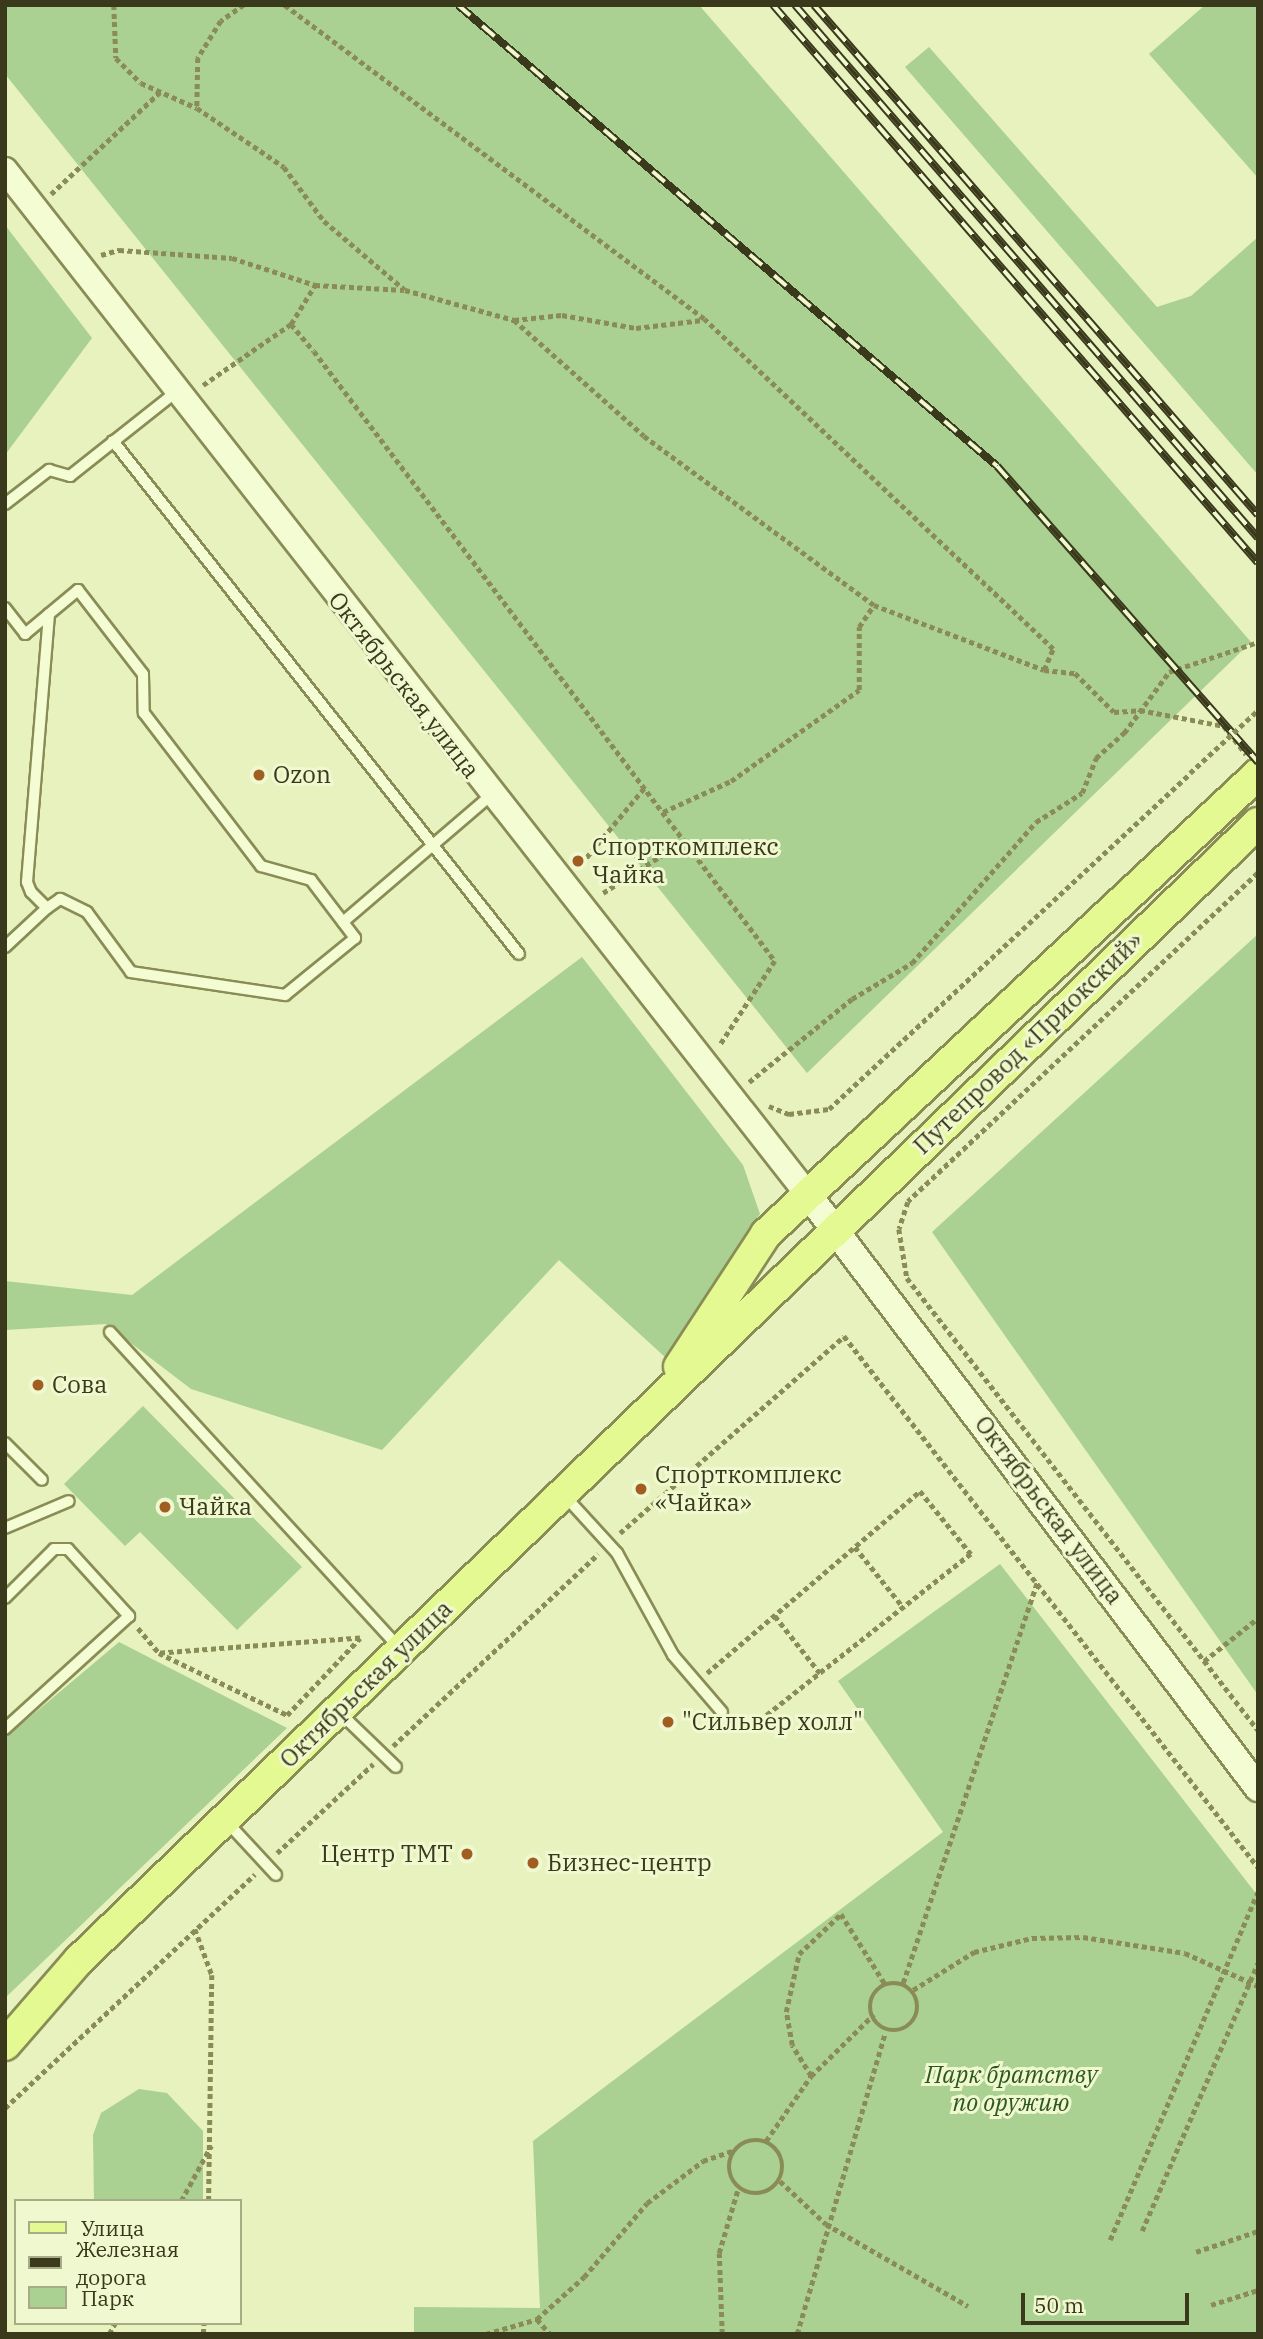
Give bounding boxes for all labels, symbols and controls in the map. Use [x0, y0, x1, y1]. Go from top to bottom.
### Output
street label: Октябрьская улица [322, 586, 486, 784]
place label: Ozon [273, 761, 331, 789]
marker: Ozon [251, 767, 267, 783]
place label: Спорткомплекс Чайка [592, 833, 779, 889]
marker: Спорткомплекс Чайка [570, 853, 586, 869]
street label: Путепровод «Приокский» [907, 926, 1149, 1160]
place label: Сова [52, 1371, 107, 1399]
marker: Сова [30, 1377, 46, 1393]
street label: Октябрьская улица [969, 1410, 1129, 1610]
place label: Спорткомплекс «Чайка» [655, 1461, 842, 1517]
marker: Спорткомплекс «Чайка» [633, 1481, 649, 1497]
place label: Чайка [179, 1493, 252, 1521]
marker: Чайка [157, 1499, 173, 1515]
street label: Октябрьская улица [274, 1594, 458, 1774]
place label: "Сильвер холл" [682, 1708, 863, 1736]
marker: "Сильвер холл" [660, 1714, 676, 1730]
place label: Центр ТМТ [321, 1840, 453, 1868]
marker: Центр ТМТ [459, 1846, 475, 1862]
place label: Бизнес-центр [547, 1849, 712, 1877]
marker: Бизнес-центр [525, 1855, 541, 1871]
park label: Парк братству по оружию [925, 2061, 1097, 2117]
legend [14, 2199, 242, 2325]
text: Улица [81, 2214, 145, 2242]
text: Железная дорога [76, 2235, 179, 2291]
scale bar [1025, 2280, 1193, 2324]
text: Парк [81, 2284, 134, 2312]
text: 50 m [1034, 2291, 1084, 2319]

